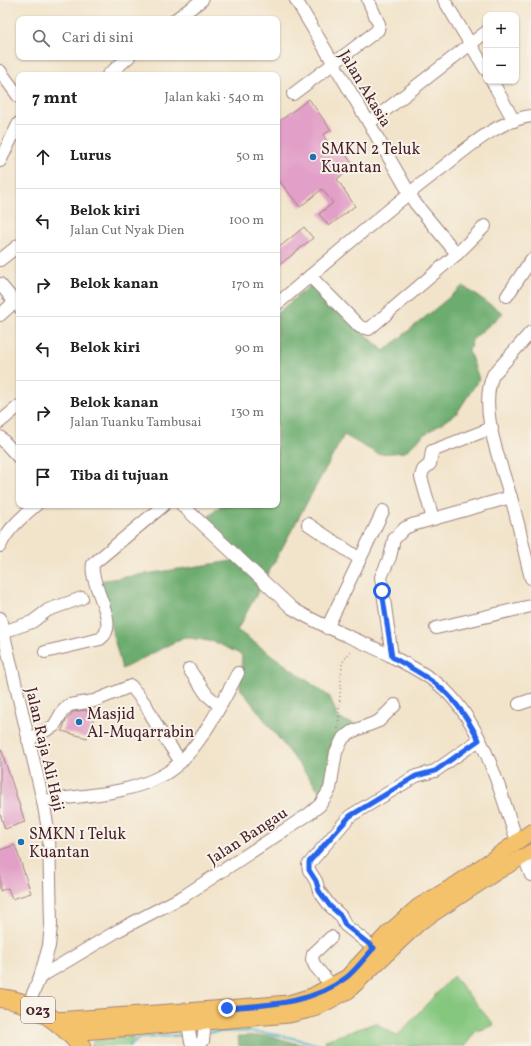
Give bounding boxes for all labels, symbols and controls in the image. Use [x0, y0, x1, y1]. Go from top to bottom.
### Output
map controls [483, 12, 519, 84]
button: + [483, 12, 519, 48]
search box [16, 16, 280, 60]
icon: search [30, 27, 52, 49]
text: Cari di sini [62, 28, 133, 49]
street label: Jalan Akasia [333, 46, 396, 132]
button: − [483, 48, 519, 84]
text: 7 mnt [32, 87, 77, 110]
text: Jalan kaki · 540 m [165, 89, 264, 107]
place label: SMKN 2 Teluk Kuantan [321, 139, 421, 179]
icon: ahead [32, 146, 54, 168]
text: Lurus [70, 146, 111, 167]
text: 50 m [236, 148, 264, 166]
marker: SMKN 2 Teluk Kuantan [308, 152, 318, 162]
text: Belok kiri [70, 201, 140, 222]
icon: left [32, 210, 54, 232]
text: 100 m [229, 212, 264, 230]
text: Jalan Cut Nyak Dien [70, 222, 185, 240]
icon: right [32, 274, 54, 296]
text: Belok kanan [70, 274, 159, 295]
text: 170 m [231, 276, 264, 294]
icon: left [32, 338, 54, 360]
text: Belok kiri [70, 338, 140, 359]
text: 90 m [235, 340, 264, 358]
text: Belok kanan [70, 393, 159, 414]
icon: right [32, 402, 54, 424]
text: 130 m [231, 404, 264, 422]
text: Jalan Tuanku Tambusai [70, 414, 201, 432]
icon: arrive [32, 466, 54, 488]
text: Tiba di tujuan [70, 466, 169, 487]
route start [373, 582, 391, 600]
street label: Jalan Raja Ali Haji [19, 685, 69, 814]
place label: Masjid Al-Muqarrabin [87, 704, 194, 744]
marker: Masjid Al-Muqarrabin [74, 717, 84, 727]
street label: Jalan Bangau [204, 803, 292, 871]
place label: SMKN 1 Teluk Kuantan [29, 824, 126, 864]
marker: SMKN 1 Teluk Kuantan [16, 837, 26, 847]
road number: 023 [21, 997, 55, 1023]
route end [218, 999, 236, 1017]

